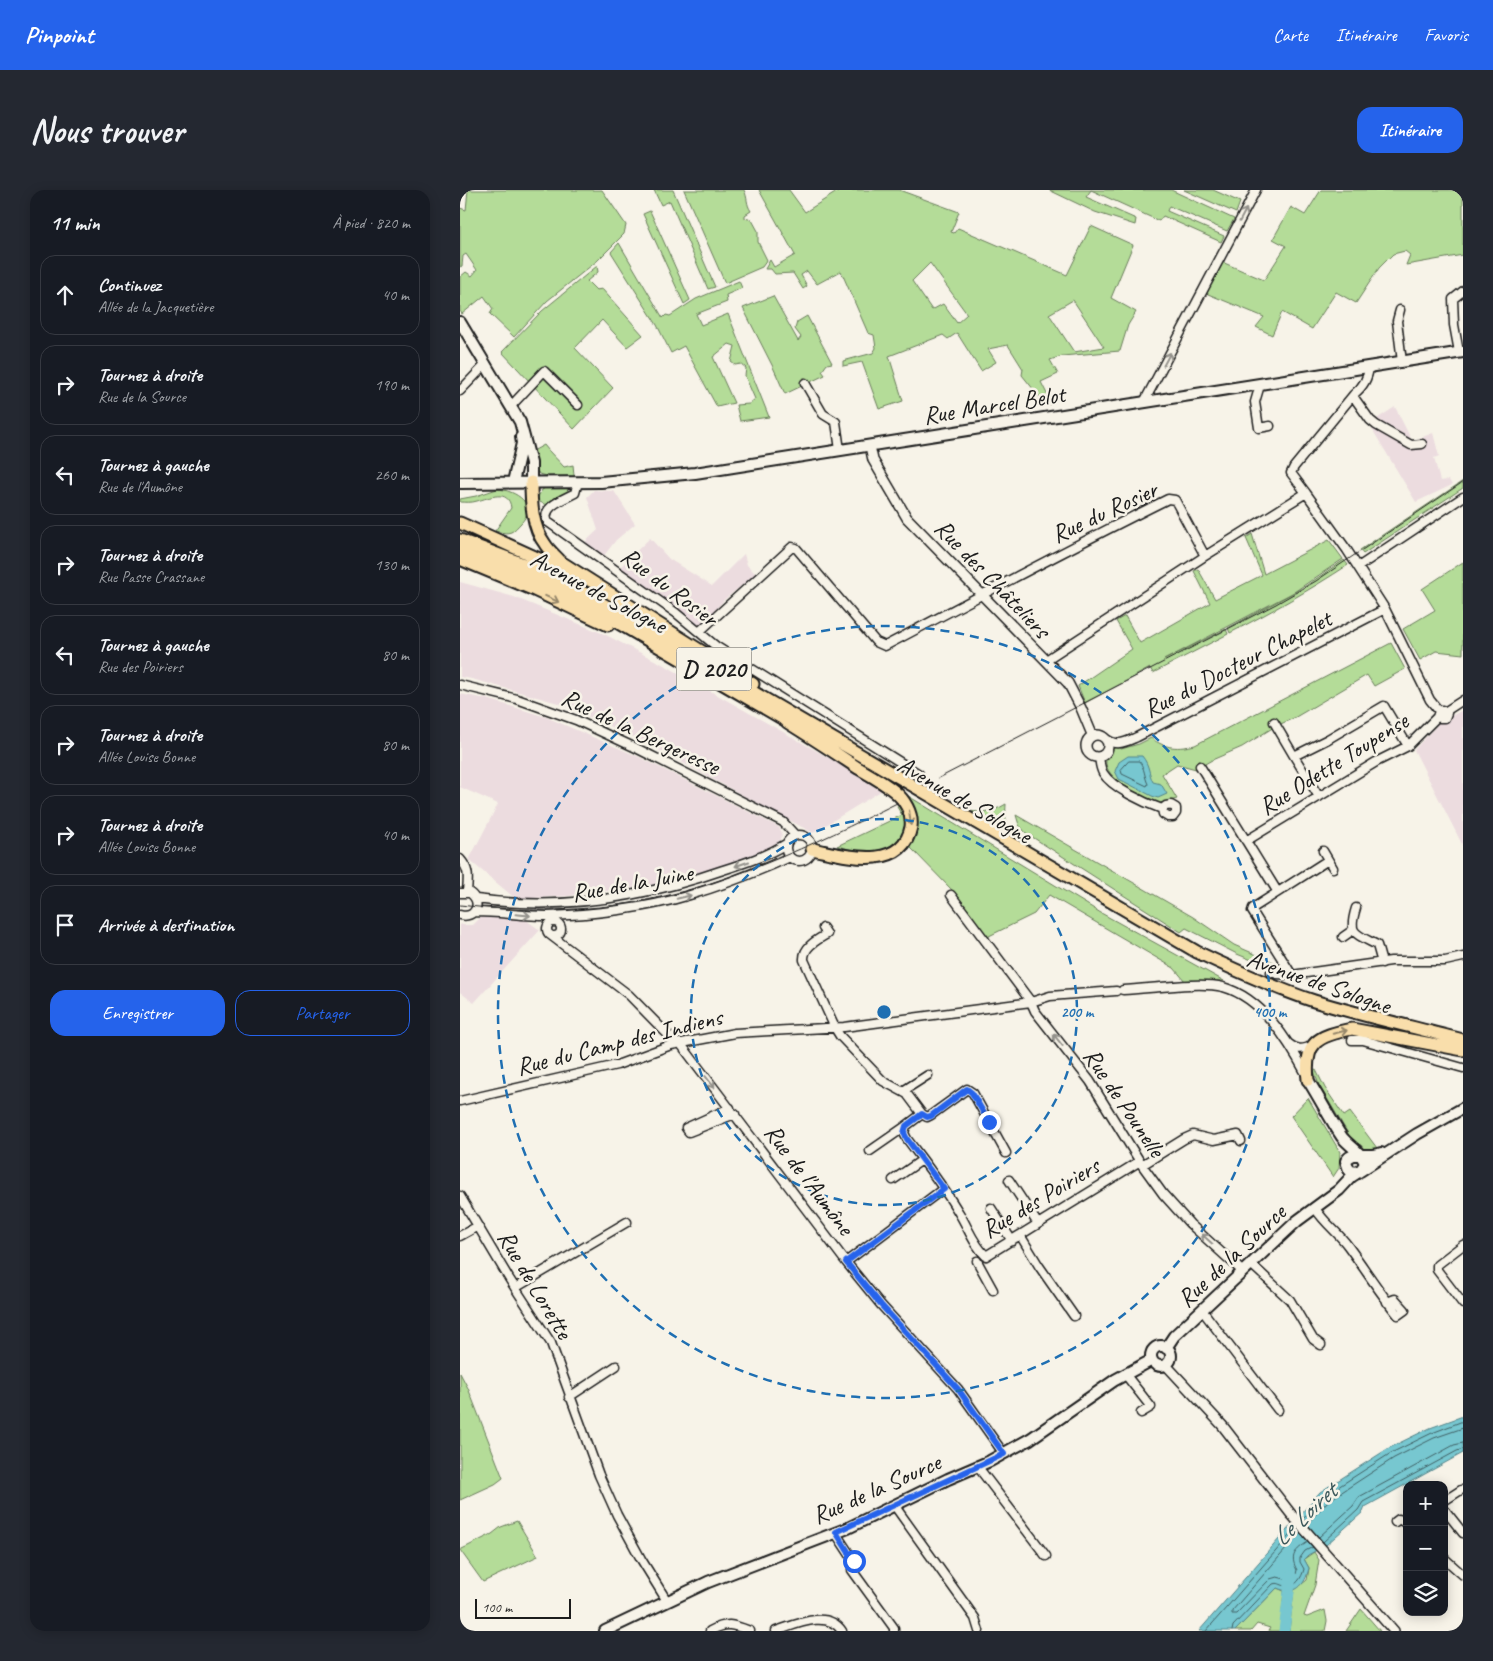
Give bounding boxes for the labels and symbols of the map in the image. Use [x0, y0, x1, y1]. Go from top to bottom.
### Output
one-way arrow [1239, 208, 1248, 223]
one-way arrow [1162, 351, 1172, 366]
street label: Rue Marcel Belot [921, 378, 1070, 432]
street label: Rue du Rosier [1046, 473, 1164, 550]
street label: Rue des Châteliers [927, 512, 1059, 647]
street label: Rue du Rosier [614, 540, 726, 635]
street label: Avenue de Sologne [525, 543, 674, 642]
one-way arrow [545, 594, 560, 604]
street label: Rue du Docteur Chapelet [1138, 602, 1339, 725]
road number: D 2020 [676, 648, 752, 690]
street label: Rue de la Bergeresse [556, 681, 726, 783]
street label: Rue Odette Toupense [1253, 704, 1416, 823]
street label: Avenue de Sologne [892, 749, 1039, 852]
one-way arrow [905, 809, 915, 825]
street label: Rue de la Juine [569, 856, 697, 909]
one-way arrow [735, 860, 750, 869]
one-way arrow [676, 892, 692, 901]
one-way arrow [515, 910, 531, 920]
street label: Avenue de Sologne [1243, 942, 1396, 1022]
street label: Rue du Camp des Indiens [513, 1000, 728, 1083]
centre of rings [875, 1003, 893, 1021]
text: 200 m [1061, 1003, 1095, 1022]
text: 400 m [1254, 1003, 1288, 1022]
one-way arrow [1331, 1027, 1347, 1036]
one-way arrow [1052, 1034, 1063, 1047]
street label: Rue de Pounelle [1076, 1042, 1173, 1165]
one-way arrow [705, 1075, 715, 1089]
route end [978, 1111, 1001, 1134]
street label: Rue de l'Aumône [757, 1118, 863, 1243]
street label: Rue des Poiriers [976, 1149, 1108, 1246]
street label: Rue de la Source [1170, 1196, 1294, 1314]
street label: Rue de Lorette [490, 1224, 581, 1346]
one-way arrow [1200, 1233, 1213, 1245]
street label: Rue de la Source [807, 1446, 947, 1531]
water label: Le Loiret [1265, 1472, 1348, 1553]
route start [843, 1550, 866, 1573]
scale bar [475, 1596, 571, 1619]

